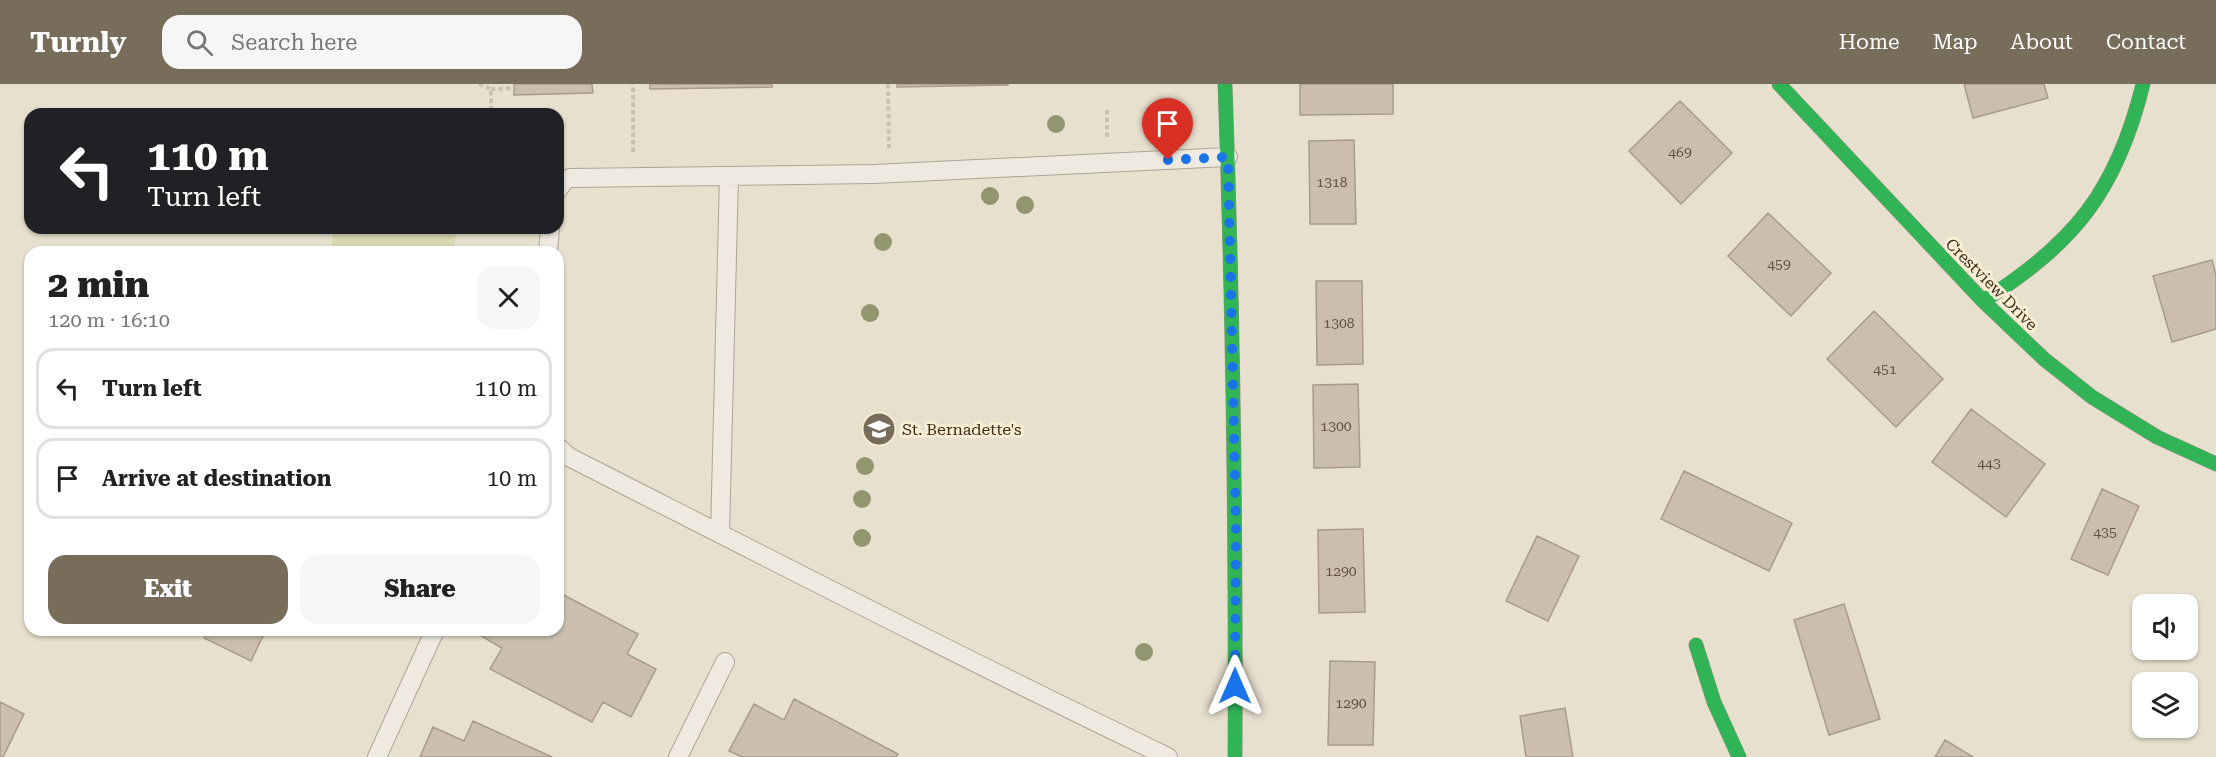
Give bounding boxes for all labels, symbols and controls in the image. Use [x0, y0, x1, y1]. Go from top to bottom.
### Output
search box [162, 15, 582, 69]
text: Turnly [30, 26, 126, 59]
icon: search [183, 26, 216, 59]
text: Search here [231, 30, 357, 55]
text: Home [1839, 30, 1900, 54]
text: Map [1933, 30, 1978, 54]
text: About [2011, 30, 2073, 54]
text: Contact [2106, 30, 2186, 54]
pin [1142, 98, 1193, 160]
icon: arrive [1151, 107, 1184, 140]
text: 110 m [147, 131, 269, 180]
icon: left [48, 132, 126, 210]
house number: 469 [1668, 144, 1692, 160]
house number: 1318 [1316, 174, 1348, 190]
text: Turn left [147, 181, 261, 213]
street label: Crestview Drive [1942, 234, 2042, 335]
house number: 459 [1767, 256, 1791, 272]
text: 2 min [48, 264, 149, 306]
button: close [477, 266, 540, 329]
text: 120 m · 16:10 [48, 308, 170, 332]
house number: 1308 [1323, 315, 1355, 331]
house number: 451 [1873, 361, 1897, 377]
icon: left [51, 372, 84, 405]
text: Turn left [102, 376, 202, 401]
text: 110 m [474, 376, 537, 401]
school or university icon: St. Bernadette's [861, 411, 897, 447]
house number: 1300 [1320, 418, 1352, 434]
place label: St. Bernadette's [902, 420, 1022, 439]
house number: 443 [1977, 455, 2001, 471]
icon: arrive [51, 462, 84, 495]
text: Arrive at destination [102, 466, 331, 491]
text: 10 m [487, 466, 537, 491]
house number: 435 [2093, 524, 2117, 540]
button: Exit [48, 555, 288, 624]
button: Share [300, 555, 540, 624]
house number: 1290 [1325, 563, 1357, 579]
map controls [2132, 594, 2198, 738]
button: sound [2132, 594, 2198, 660]
position arrow [1203, 654, 1267, 718]
button: layers [2132, 672, 2198, 738]
house number: 1290 [1335, 695, 1367, 711]

